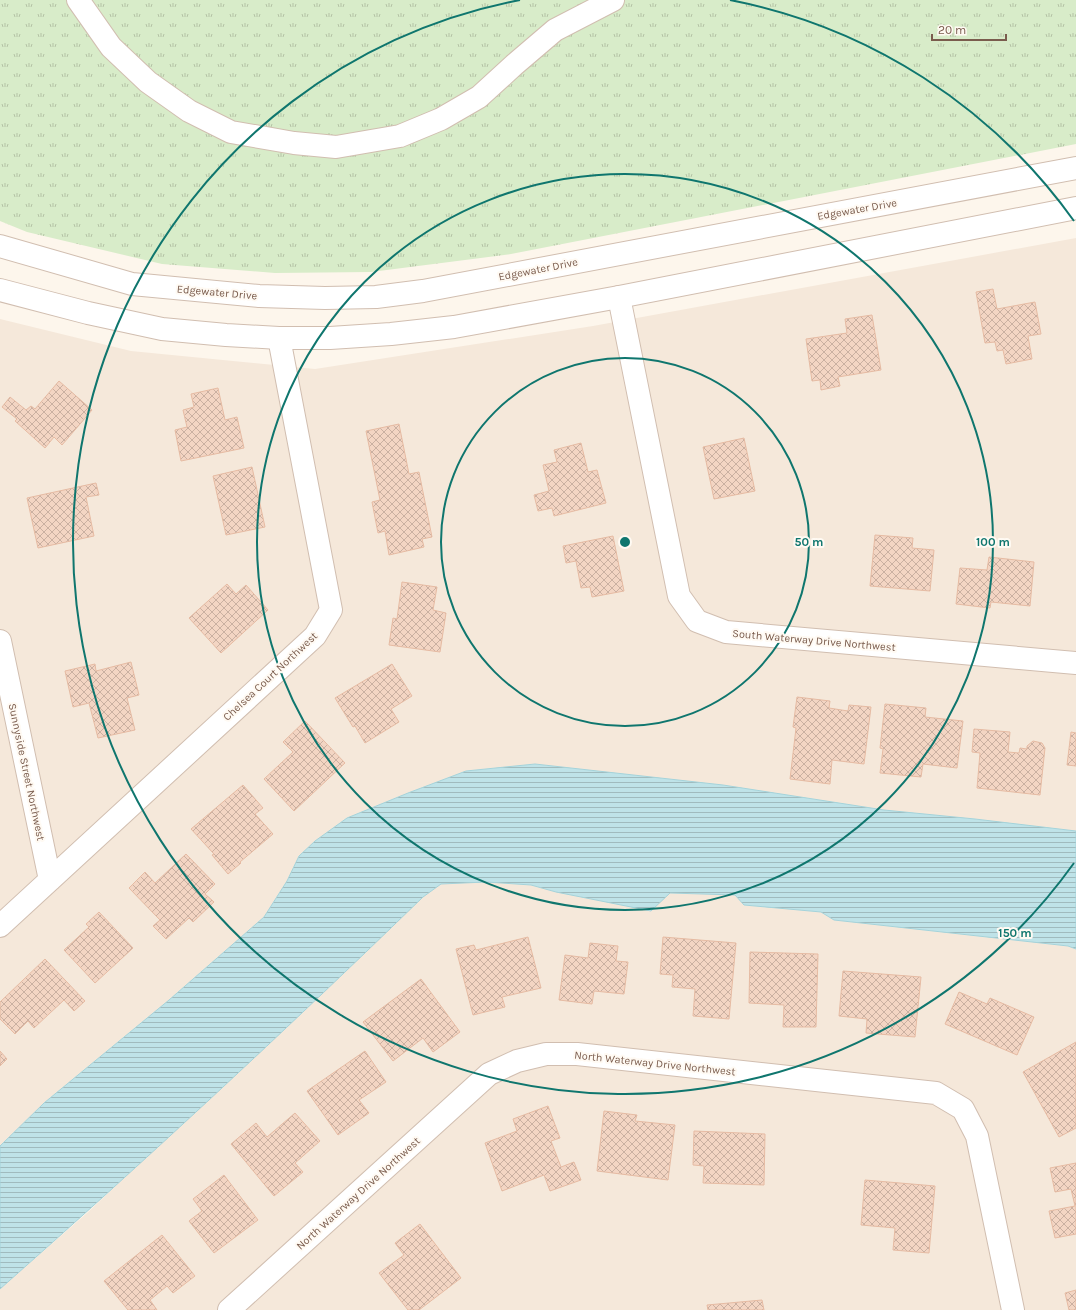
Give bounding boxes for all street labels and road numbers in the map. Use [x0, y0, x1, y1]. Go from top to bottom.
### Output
street label: Edgewater Drive [816, 196, 898, 223]
street label: Edgewater Drive [497, 255, 579, 284]
street label: Edgewater Drive [176, 283, 258, 303]
street label: South Waterway Drive Northwest [732, 627, 896, 654]
street label: Chelsea Court Northwest [221, 629, 320, 723]
street label: Sunnyside Street Northwest [6, 702, 47, 842]
street label: North Waterway Drive Northwest [574, 1049, 736, 1078]
street label: North Waterway Drive Northwest [294, 1134, 423, 1252]

